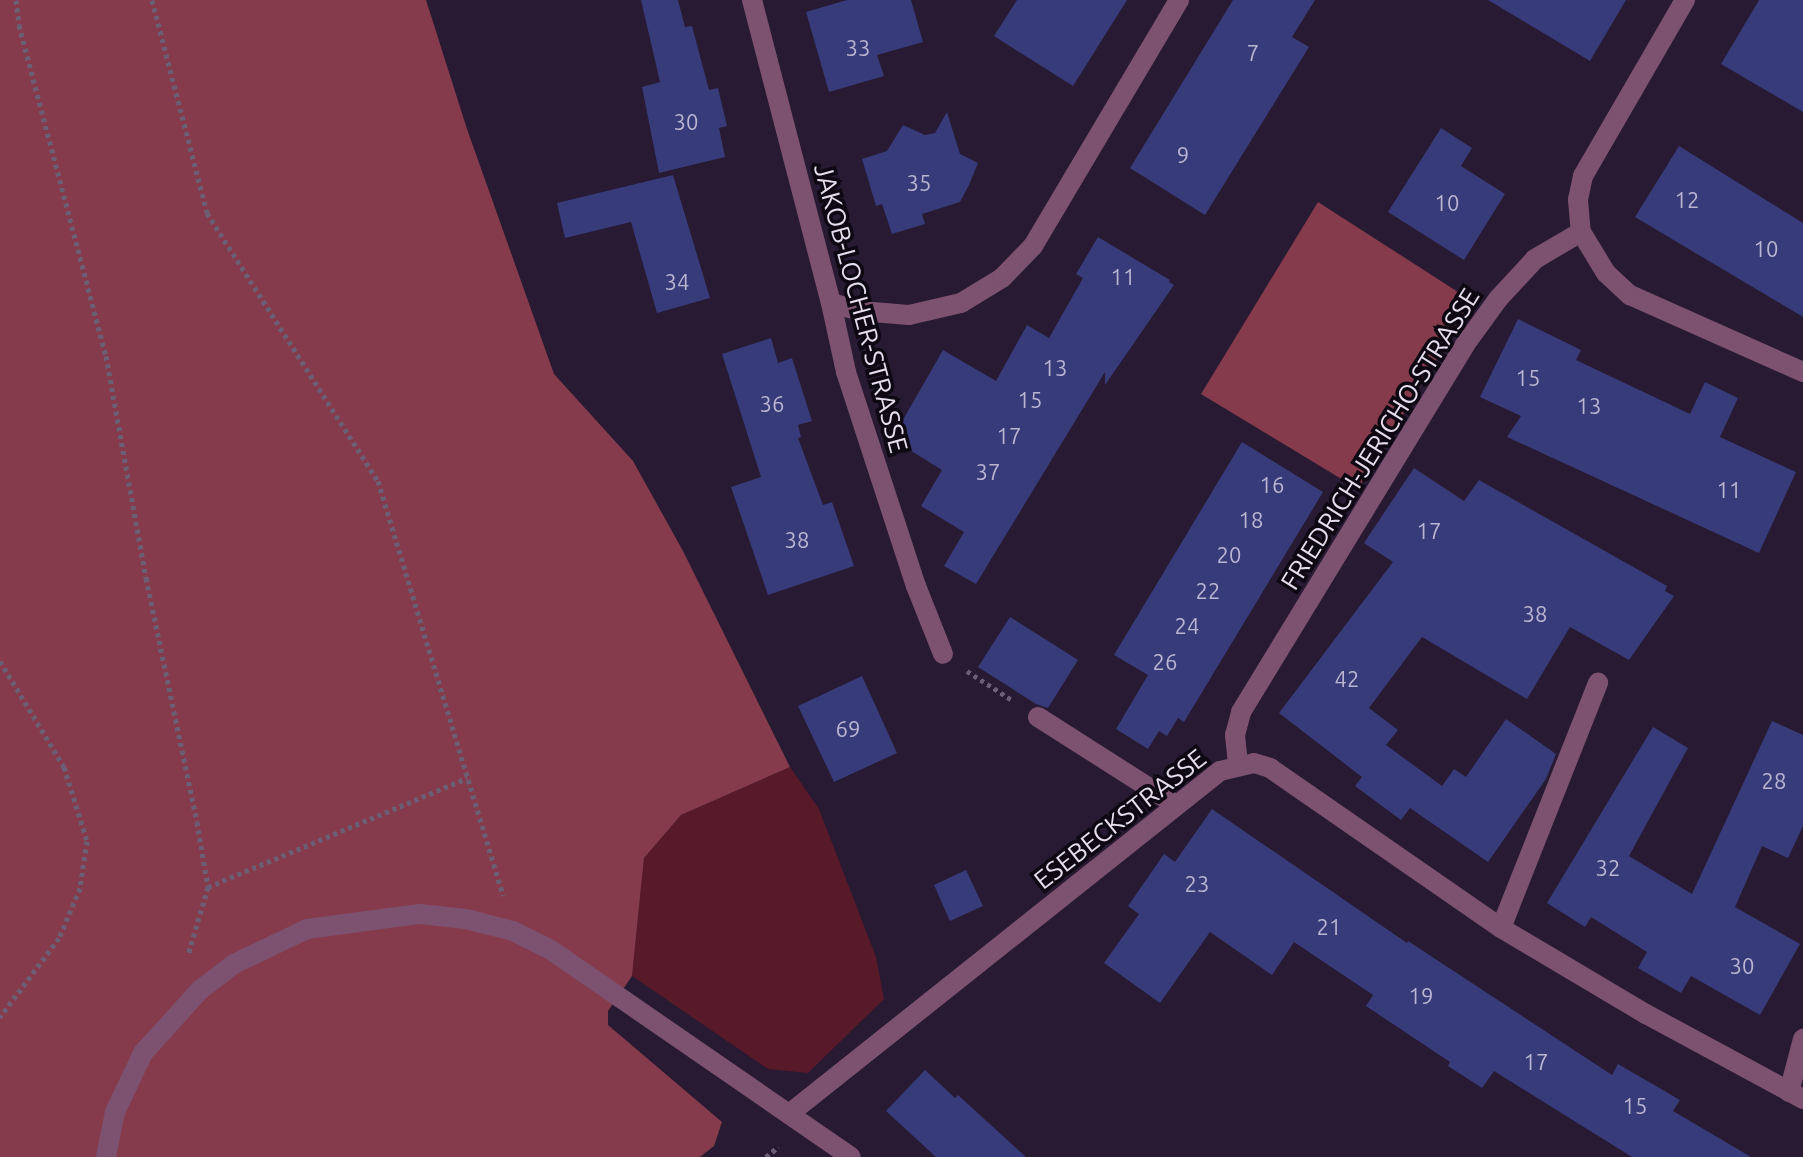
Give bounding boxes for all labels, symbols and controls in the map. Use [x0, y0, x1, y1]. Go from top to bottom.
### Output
house number: 33 [846, 35, 870, 61]
house number: 7 [1247, 40, 1259, 66]
house number: 30 [674, 109, 698, 135]
house number: 9 [1177, 142, 1189, 168]
street label: JAKOB-LOCHER-STRASSE [807, 160, 915, 456]
house number: 35 [907, 170, 931, 196]
house number: 12 [1675, 187, 1699, 213]
house number: 10 [1435, 190, 1459, 216]
house number: 10 [1754, 236, 1778, 262]
house number: 11 [1111, 264, 1135, 290]
house number: 34 [665, 269, 689, 295]
street label: FRIEDRICH-JERICHO-STRASSE [1274, 282, 1486, 596]
house number: 13 [1043, 355, 1067, 381]
house number: 15 [1516, 365, 1540, 391]
house number: 15 [1018, 387, 1042, 413]
house number: 36 [760, 391, 784, 417]
house number: 13 [1577, 393, 1601, 419]
house number: 17 [997, 423, 1021, 449]
house number: 37 [976, 459, 1000, 485]
house number: 16 [1260, 472, 1284, 498]
house number: 11 [1717, 477, 1741, 503]
house number: 18 [1239, 507, 1263, 533]
house number: 17 [1417, 518, 1441, 544]
house number: 38 [785, 527, 809, 553]
house number: 20 [1217, 542, 1241, 568]
house number: 22 [1196, 578, 1220, 604]
house number: 38 [1523, 601, 1547, 627]
house number: 24 [1175, 613, 1199, 639]
house number: 26 [1153, 649, 1177, 675]
house number: 42 [1335, 666, 1359, 692]
house number: 69 [836, 716, 860, 742]
street label: ESEBECKSTRASSE [1028, 742, 1212, 896]
house number: 28 [1762, 768, 1786, 794]
house number: 32 [1596, 855, 1620, 881]
house number: 23 [1185, 871, 1209, 897]
house number: 21 [1317, 914, 1341, 940]
house number: 30 [1730, 953, 1754, 979]
house number: 19 [1409, 983, 1433, 1009]
house number: 17 [1524, 1049, 1548, 1075]
house number: 15 [1623, 1093, 1647, 1119]

